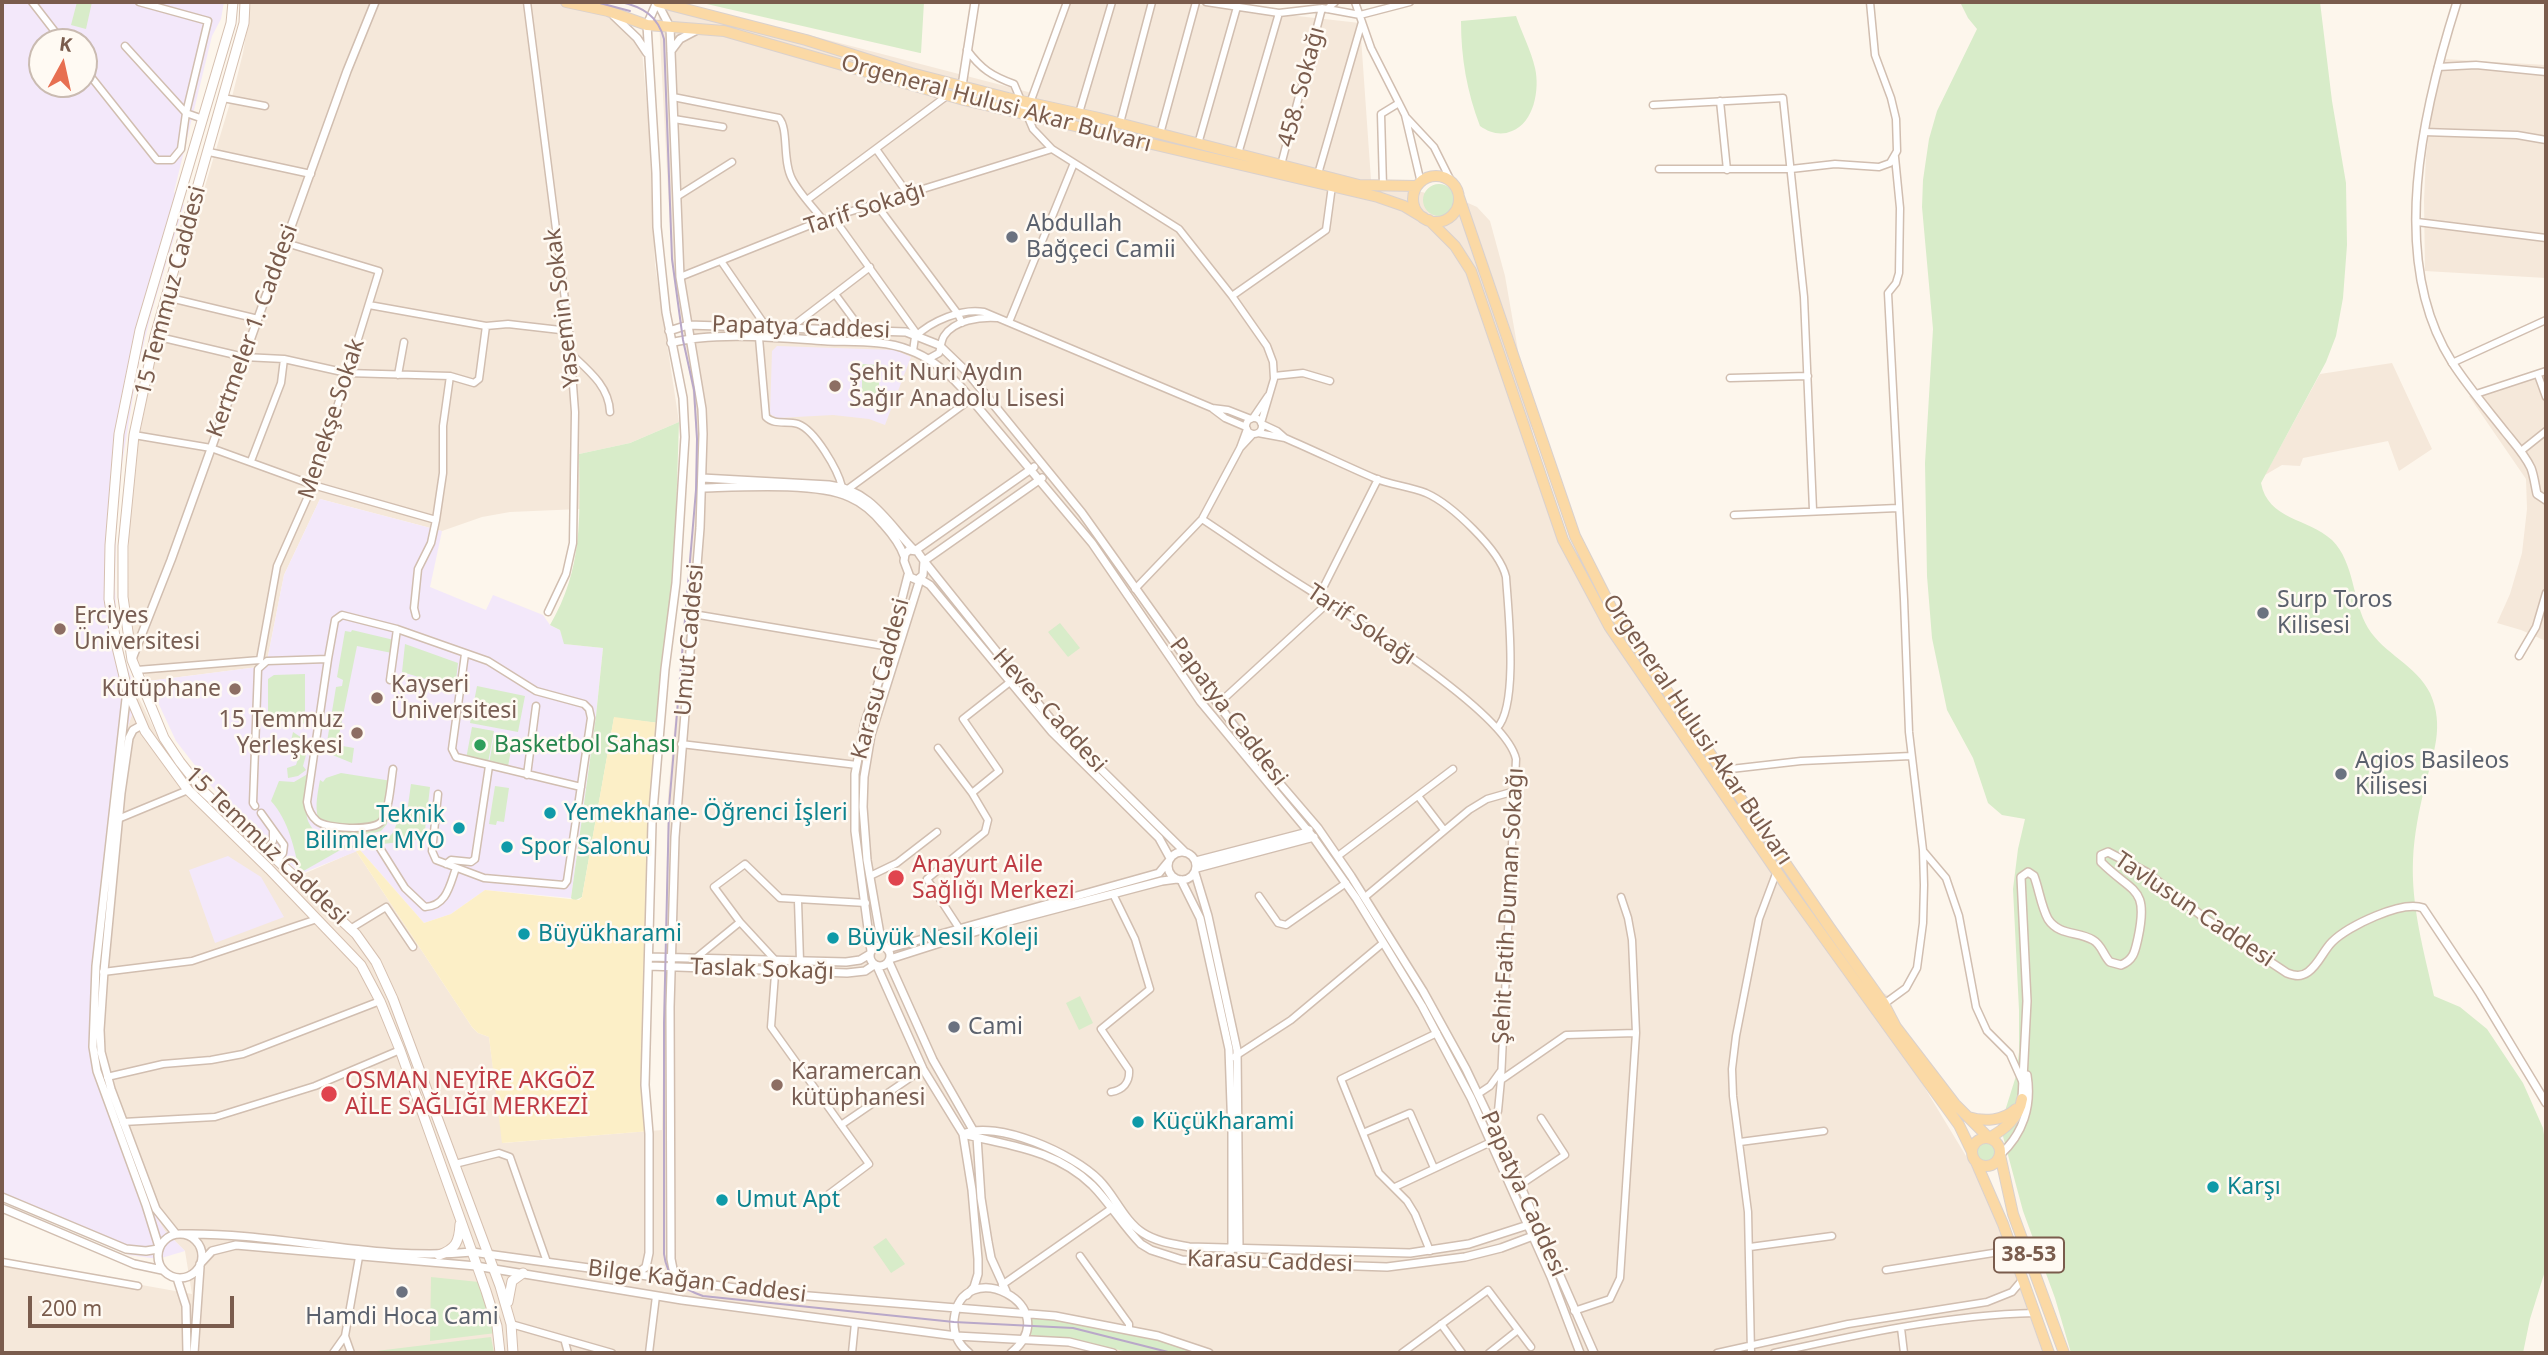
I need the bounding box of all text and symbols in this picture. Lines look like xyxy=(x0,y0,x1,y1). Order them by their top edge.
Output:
street label: 458. Sokağı xyxy=(1273,24,1331,150)
north arrow xyxy=(28,28,98,98)
text: K xyxy=(58,30,74,58)
street label: Orgeneral Hulusi Akar Bulvarı xyxy=(838,49,1154,159)
street label: Tarif Sokağı xyxy=(801,177,929,241)
street label: 15 Temmuz Caddesi xyxy=(130,183,212,399)
place label: Abdullah Bağçeci Camii xyxy=(1026,210,1176,264)
street label: Kertmeler 1. Caddesi xyxy=(202,221,304,441)
street label: Yasemin Sokak xyxy=(540,227,586,389)
marker: Abdullah Bağçeci Camii xyxy=(1004,229,1020,245)
street label: Papatya Caddesi xyxy=(711,311,891,345)
street label: Menekşe Sokak xyxy=(293,335,371,503)
place label: Şehit Nuri Aydın Sağır Anadolu Lisesi xyxy=(849,359,1065,413)
marker: Şehit Nuri Aydın Sağır Anadolu Lisesi xyxy=(827,378,843,394)
street label: Umut Caddesi xyxy=(670,563,710,717)
street label: Tarif Sokağı xyxy=(1301,579,1421,671)
place label: Surp Toros Kilisesi xyxy=(2277,586,2393,640)
street label: Orgeneral Hulusi Akar Bulvarı xyxy=(1596,590,1798,870)
street label: Karasu Caddesi xyxy=(846,595,916,763)
place label: Erciyes Üniversitesi xyxy=(74,602,200,656)
marker: Surp Toros Kilisesi xyxy=(2255,605,2271,621)
marker: Erciyes Üniversitesi xyxy=(52,621,68,637)
street label: Papatya Caddesi xyxy=(1163,632,1293,792)
street label: Heves Caddesi xyxy=(986,643,1112,779)
place label: Kayseri Üniversitesi xyxy=(391,671,517,725)
place label: Kütüphane xyxy=(102,675,221,703)
marker: Kütüphane xyxy=(227,681,243,697)
marker: Kayseri Üniversitesi xyxy=(369,690,385,706)
place label: 15 Temmuz Yerleşkesi xyxy=(219,706,343,760)
marker: 15 Temmuz Yerleşkesi xyxy=(349,725,365,741)
place label: Basketbol Sahası xyxy=(494,731,676,759)
marker: Basketbol Sahası xyxy=(472,737,488,753)
place label: Agios Basileos Kilisesi xyxy=(2355,747,2509,801)
street label: 15 Temmuz Caddesi xyxy=(179,761,353,931)
marker: Agios Basileos Kilisesi xyxy=(2333,766,2349,782)
street label: Şehit Fatih Duman Sokağı xyxy=(1488,767,1530,1045)
place label: Yemekhane- Öğrenci İşleri xyxy=(564,799,848,827)
place label: Teknik Bilimler MYO xyxy=(305,801,445,855)
marker: Yemekhane- Öğrenci İşleri xyxy=(542,805,558,821)
marker: Teknik Bilimler MYO xyxy=(451,820,467,836)
place label: Spor Salonu xyxy=(521,833,651,861)
marker: Spor Salonu xyxy=(499,839,515,855)
street label: Tavlusun Caddesi xyxy=(2109,846,2279,974)
place label: Anayurt Aile Sağlığı Merkezi xyxy=(912,851,1075,905)
marker: Anayurt Aile Sağlığı Merkezi xyxy=(886,868,906,888)
place label: Büyükharami xyxy=(538,920,682,948)
place label: Büyük Nesil Koleji xyxy=(847,924,1039,952)
marker: Büyükharami xyxy=(516,926,532,942)
marker: Büyük Nesil Koleji xyxy=(825,930,841,946)
street label: Taslak Sokağı xyxy=(690,954,834,986)
place label: Cami xyxy=(968,1013,1023,1041)
marker: Cami xyxy=(946,1019,962,1035)
place label: Karamercan kütüphanesi xyxy=(791,1058,925,1112)
place label: OSMAN NEYİRE AKGÖZ AİLE SAĞLIĞI MERKEZİ xyxy=(345,1067,595,1121)
marker: Karamercan kütüphanesi xyxy=(769,1077,785,1093)
marker: OSMAN NEYİRE AKGÖZ AİLE SAĞLIĞI MERKEZİ xyxy=(319,1084,339,1104)
street label: Papatya Caddesi xyxy=(1474,1107,1572,1281)
place label: Küçükharami xyxy=(1152,1108,1294,1136)
marker: Küçükharami xyxy=(1130,1114,1146,1130)
place label: Karşı xyxy=(2227,1173,2281,1201)
marker: Karşı xyxy=(2205,1179,2221,1195)
place label: Umut Apt xyxy=(736,1186,840,1214)
marker: Umut Apt xyxy=(714,1192,730,1208)
road number: 38-53 xyxy=(1994,1238,2064,1272)
street label: Karasu Caddesi xyxy=(1187,1245,1353,1279)
street label: Bilge Kağan Caddesi xyxy=(586,1255,808,1309)
scale bar xyxy=(32,1282,238,1326)
marker: Hamdi Hoca Cami xyxy=(394,1284,410,1300)
text: 200 m xyxy=(41,1294,102,1322)
place label: Hamdi Hoca Cami xyxy=(305,1303,499,1331)

